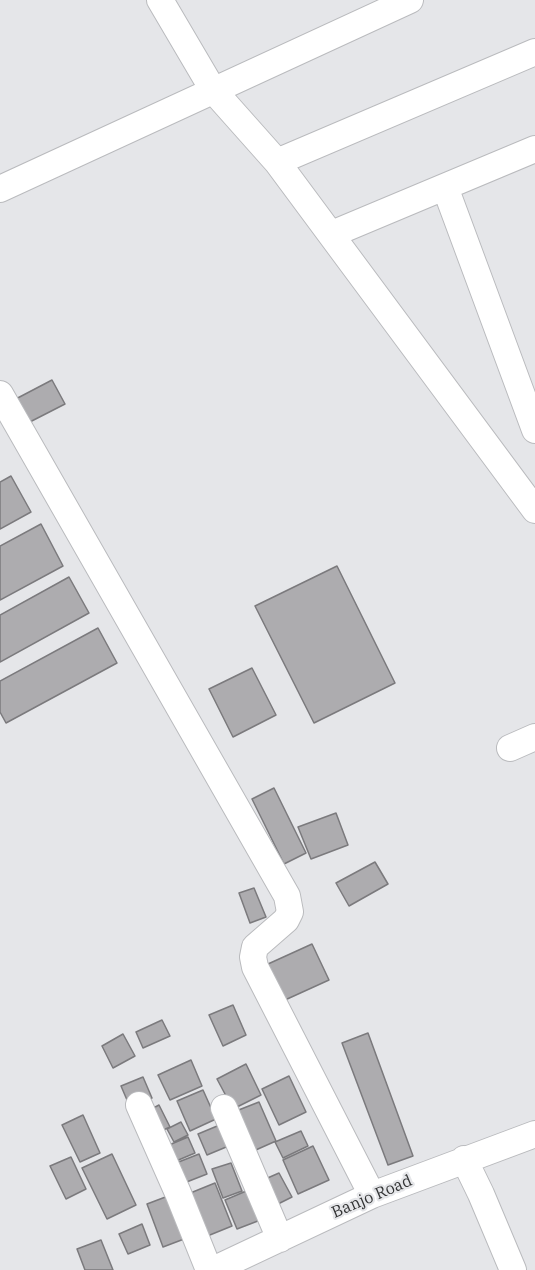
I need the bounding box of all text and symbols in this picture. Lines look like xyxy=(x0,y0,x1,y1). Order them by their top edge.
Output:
street label: Banjo Road xyxy=(329,1171,415,1223)

